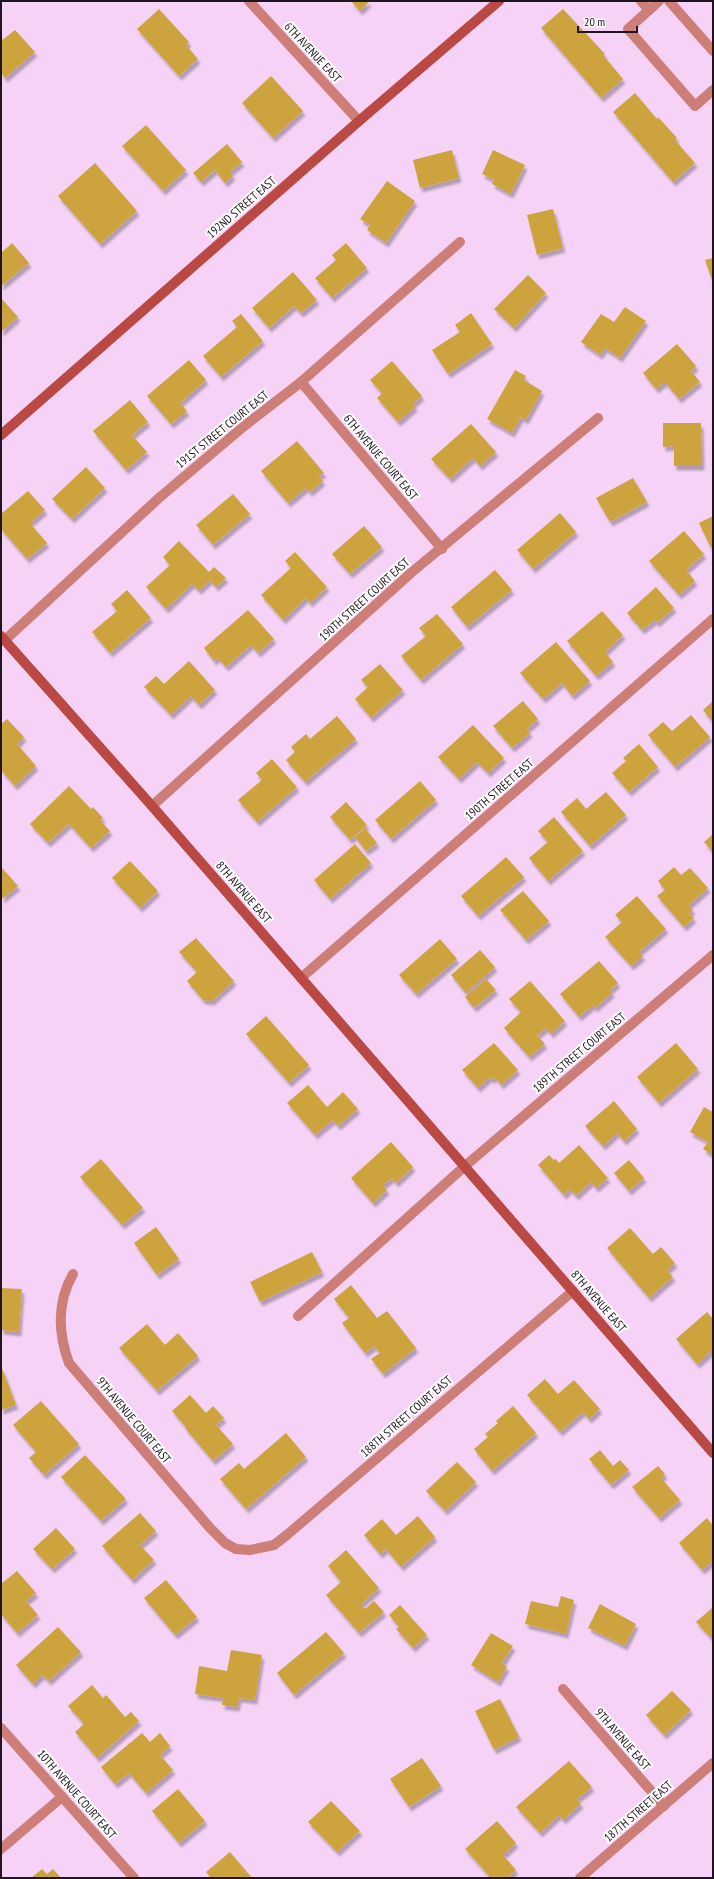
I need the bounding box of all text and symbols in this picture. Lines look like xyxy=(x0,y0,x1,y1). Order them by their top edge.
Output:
scale bar xyxy=(578,8,637,34)
text: 20 m xyxy=(584,14,605,29)
street label: 6TH AVENUE EAST xyxy=(281,19,345,86)
street label: 192ND STREET EAST xyxy=(203,172,279,241)
street label: 191ST STREET COURT EAST xyxy=(173,387,272,471)
street label: 6TH AVENUE COURT EAST xyxy=(341,411,422,504)
street label: 190TH STREET COURT EAST xyxy=(316,554,413,644)
street label: 190TH STREET EAST xyxy=(462,755,537,823)
street label: 8TH AVENUE EAST xyxy=(213,858,275,926)
street label: 189TH STREET COURT EAST xyxy=(529,1008,629,1095)
street label: 8TH AVENUE EAST xyxy=(568,1267,630,1335)
street label: 188TH STREET COURT EAST xyxy=(357,1372,455,1460)
street label: 9TH AVENUE COURT EAST xyxy=(94,1374,175,1467)
street label: 9TH AVENUE EAST xyxy=(592,1705,654,1773)
street label: 10TH AVENUE COURT EAST xyxy=(34,1746,120,1842)
street label: 187TH STREET EAST xyxy=(601,1777,676,1845)

